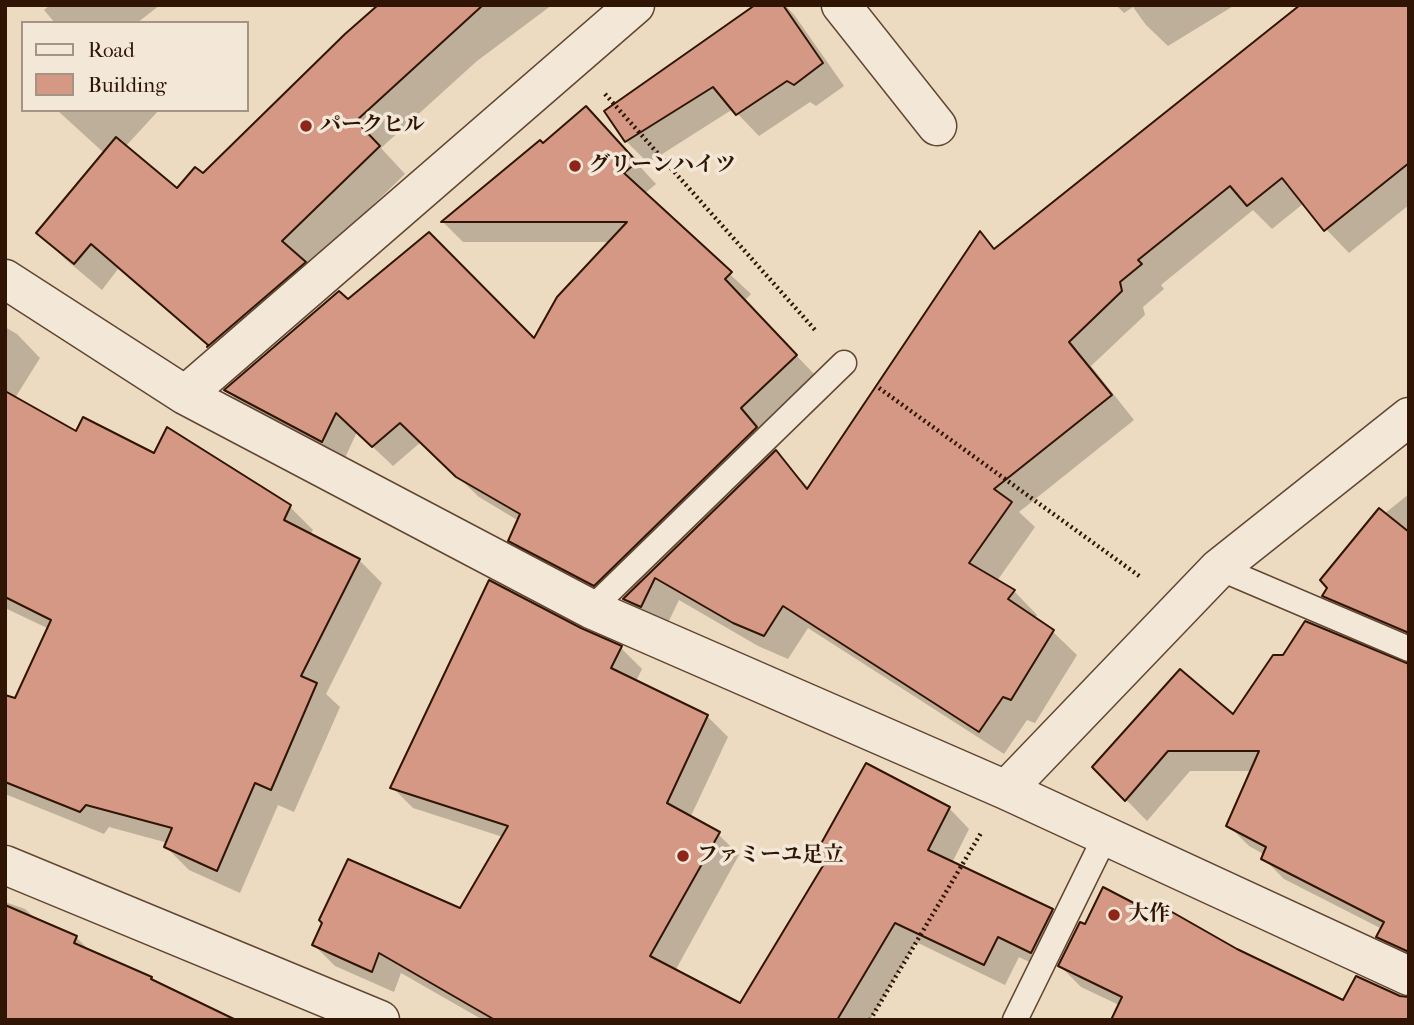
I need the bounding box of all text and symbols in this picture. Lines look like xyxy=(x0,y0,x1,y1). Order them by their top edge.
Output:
legend xyxy=(21,21,248,112)
text: Road xyxy=(88,38,135,62)
text: Building xyxy=(88,73,166,97)
place label: パークヒル xyxy=(320,113,425,139)
marker: パークヒル xyxy=(298,118,314,134)
place label: グリーンハイツ xyxy=(589,153,736,179)
marker: グリーンハイツ xyxy=(567,158,583,174)
place label: ファミーユ足立 xyxy=(697,843,844,869)
marker: ファミーユ足立 xyxy=(675,848,691,864)
place label: 大作 xyxy=(1128,902,1170,928)
marker: 大作 xyxy=(1106,907,1122,923)

